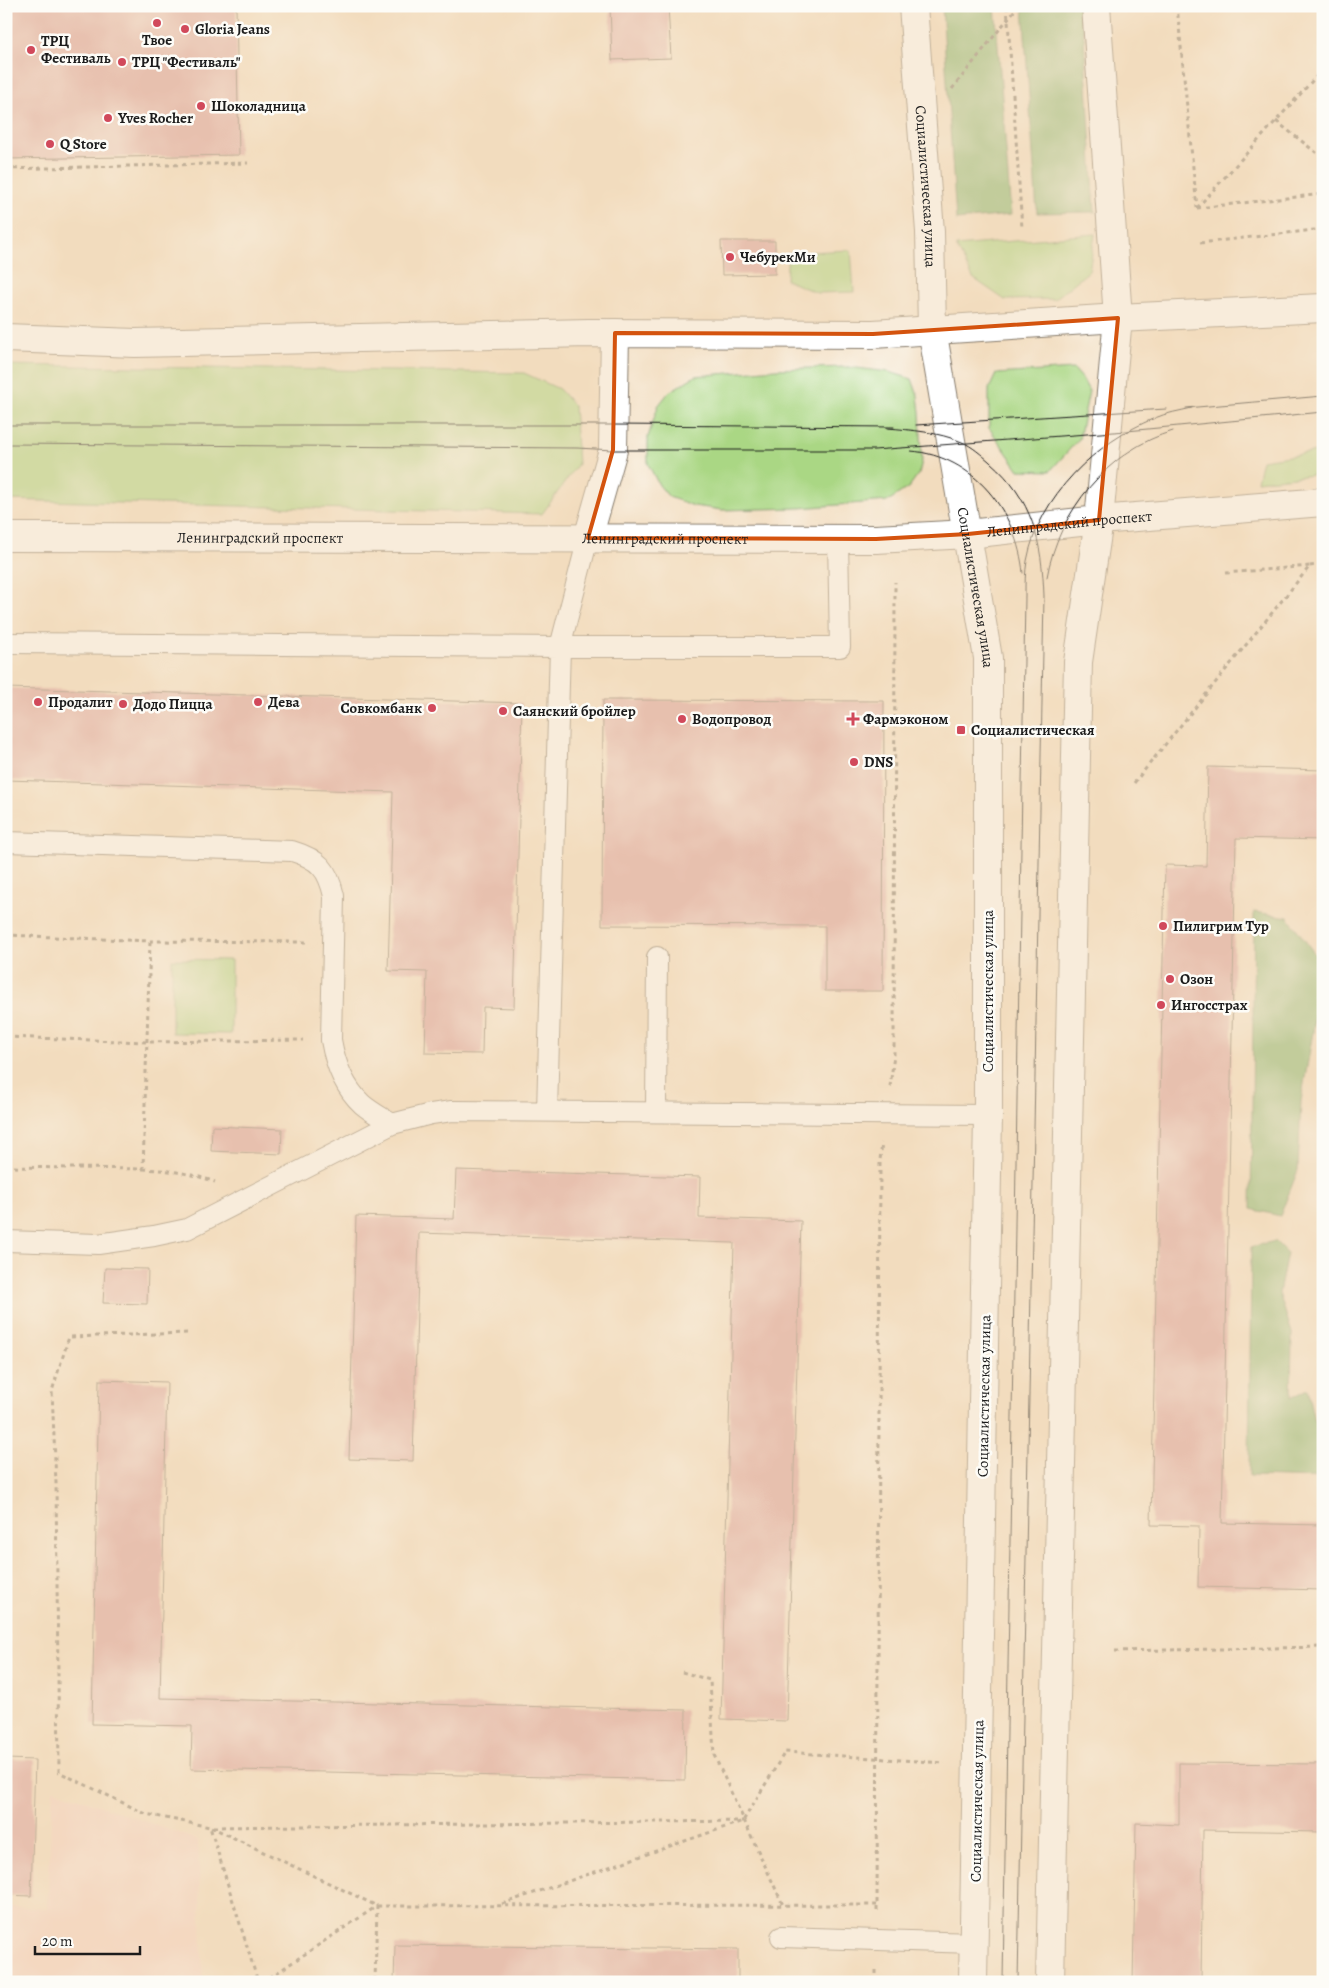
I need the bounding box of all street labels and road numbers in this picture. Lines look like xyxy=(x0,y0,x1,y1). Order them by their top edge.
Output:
street label: Социалистическая улица xyxy=(911,105,941,268)
street label: Социалистическая улица xyxy=(953,506,998,668)
street label: Ленинградский проспект xyxy=(986,506,1153,542)
street label: Ленинградский проспект xyxy=(177,527,343,548)
street label: Ленинградский проспект xyxy=(582,528,748,549)
street label: Социалистическая улица xyxy=(978,910,998,1072)
street label: Социалистическая улица xyxy=(973,1315,995,1477)
street label: Социалистическая улица xyxy=(966,1720,988,1882)

